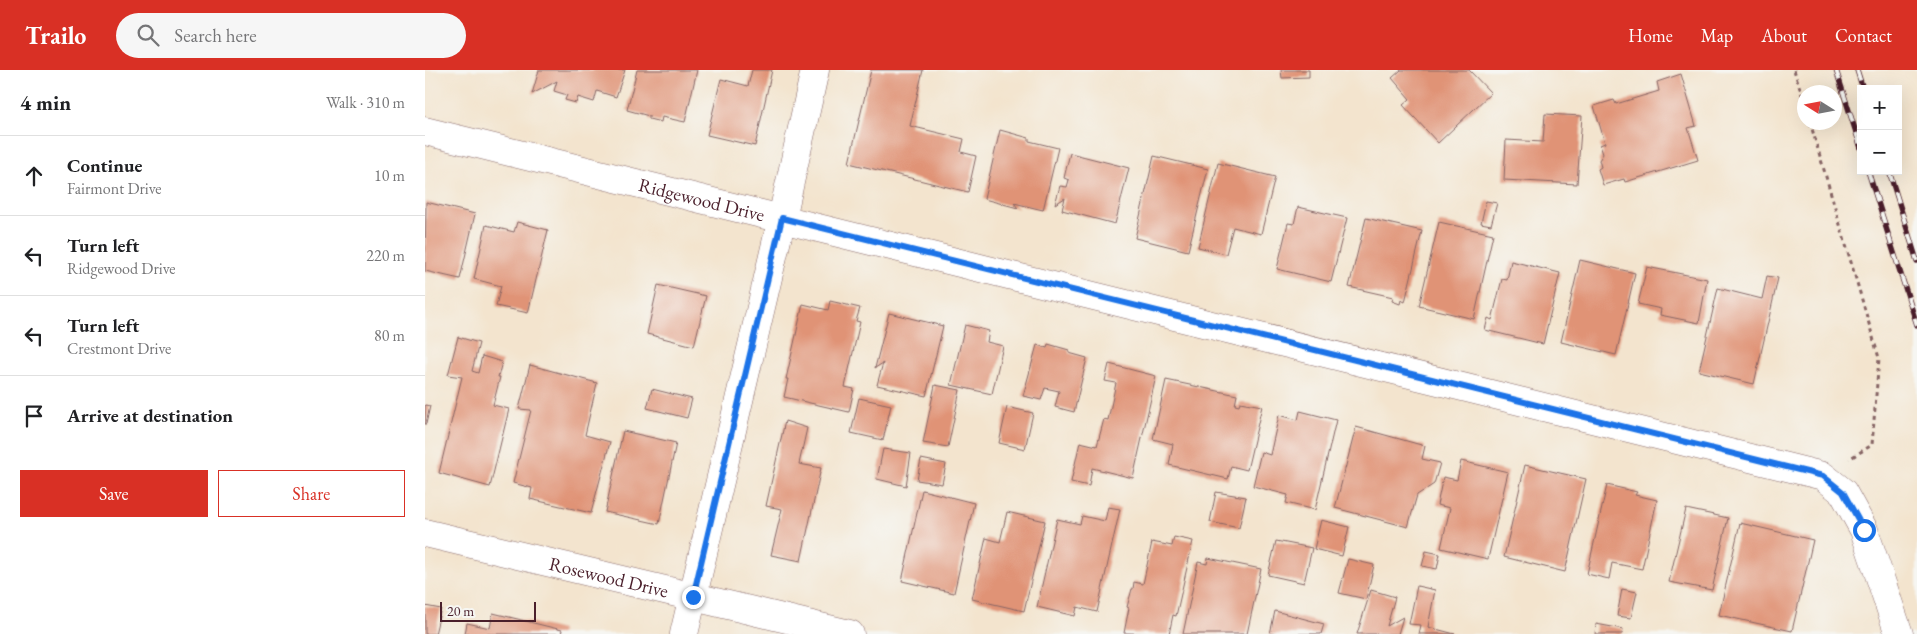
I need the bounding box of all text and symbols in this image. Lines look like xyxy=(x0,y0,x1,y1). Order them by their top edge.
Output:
search box xyxy=(116,13,466,58)
text: Trailo xyxy=(25,20,86,51)
icon: search xyxy=(134,21,162,49)
text: Search here xyxy=(174,23,257,48)
text: Home xyxy=(1628,24,1673,47)
text: Map xyxy=(1701,24,1733,47)
text: About xyxy=(1761,24,1807,47)
text: Contact xyxy=(1835,24,1892,47)
north arrow xyxy=(1797,85,1842,130)
map controls xyxy=(1857,85,1902,175)
button: + xyxy=(1857,85,1902,130)
text: 4 min xyxy=(20,89,71,116)
text: Walk · 310 m xyxy=(326,92,405,113)
button: − xyxy=(1857,130,1902,175)
text: Continue xyxy=(67,153,142,178)
icon: ahead xyxy=(20,162,48,190)
text: 10 m xyxy=(374,165,405,186)
street label: Ridgewood Drive xyxy=(636,172,767,227)
text: Fairmont Drive xyxy=(67,178,162,199)
text: Turn left xyxy=(67,233,139,258)
icon: left xyxy=(20,242,48,270)
text: 220 m xyxy=(366,245,405,266)
text: Ridgewood Drive xyxy=(67,258,176,279)
text: Turn left xyxy=(67,313,139,338)
icon: left xyxy=(20,322,48,350)
text: 80 m xyxy=(374,325,405,346)
text: Crestmont Drive xyxy=(67,338,171,359)
icon: arrive xyxy=(20,402,48,430)
text: Arrive at destination xyxy=(67,403,233,428)
button: Save xyxy=(20,470,208,517)
button: Share xyxy=(218,470,405,517)
route start xyxy=(1853,519,1876,542)
street label: Rosewood Drive xyxy=(547,551,671,603)
route end xyxy=(682,586,705,609)
scale bar xyxy=(440,599,536,622)
text: 20 m xyxy=(447,602,474,620)

